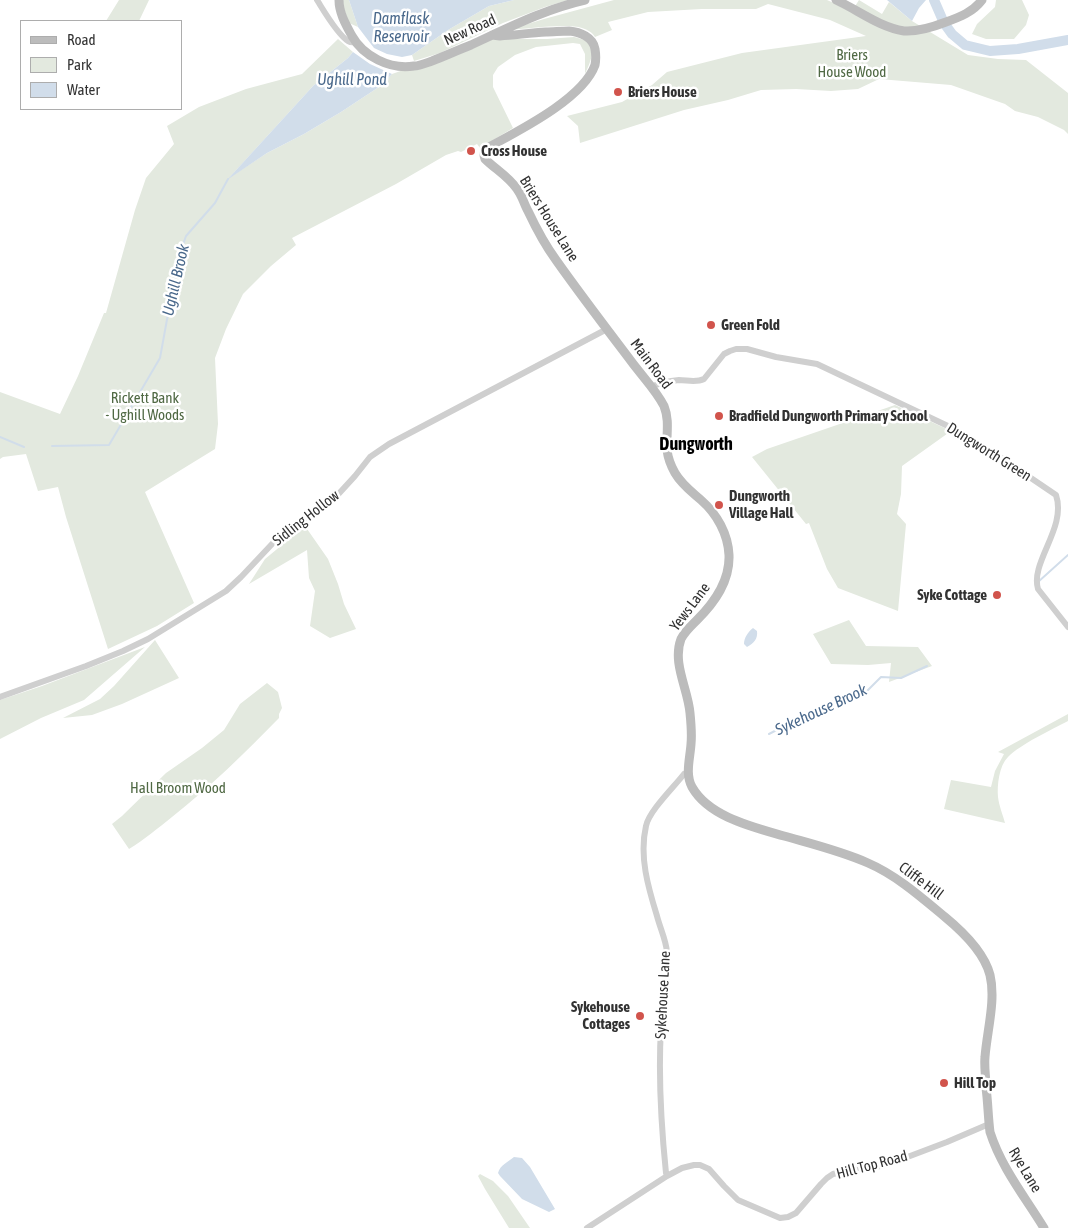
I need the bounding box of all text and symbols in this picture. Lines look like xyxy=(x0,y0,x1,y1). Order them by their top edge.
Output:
water label: Damflask Reservoir xyxy=(373,9,429,47)
street label: New Road xyxy=(441,11,499,49)
legend xyxy=(20,20,182,110)
text: Road xyxy=(67,31,96,48)
park label: Briers House Wood xyxy=(818,46,886,81)
text: Park xyxy=(67,56,92,73)
water label: Ughill Pond xyxy=(317,70,387,90)
text: Water xyxy=(67,81,100,98)
place label: Briers House xyxy=(628,83,697,101)
marker: Briers House xyxy=(612,86,624,98)
place label: Cross House xyxy=(481,142,547,160)
marker: Cross House xyxy=(465,145,477,157)
street label: Briers House Lane xyxy=(516,173,582,265)
water label: Ughill Brook xyxy=(158,242,194,318)
place label: Green Fold xyxy=(721,316,780,334)
marker: Green Fold xyxy=(705,319,717,331)
street label: Main Road xyxy=(626,335,676,393)
park label: Rickett Bank - Ughill Woods xyxy=(106,389,184,424)
place label: Bradfield Dungworth Primary School xyxy=(729,407,928,425)
marker: Bradfield Dungworth Primary School xyxy=(713,410,725,422)
street label: Dungworth Green xyxy=(943,419,1035,485)
district label: Dungworth xyxy=(659,433,733,455)
street label: Sidling Hollow xyxy=(269,486,343,550)
place label: Dungworth Village Hall xyxy=(729,487,793,522)
marker: Dungworth Village Hall xyxy=(713,499,725,511)
street label: Yews Lane xyxy=(666,579,714,635)
place label: Syke Cottage xyxy=(917,586,987,604)
marker: Syke Cottage xyxy=(991,589,1003,601)
water label: Sykehouse Brook xyxy=(772,680,870,740)
park label: Hall Broom Wood xyxy=(130,779,226,797)
street label: Cliffe Hill xyxy=(895,858,947,904)
street label: Sykehouse Lane xyxy=(652,951,674,1039)
place label: Sykehouse Cottages xyxy=(571,998,630,1033)
marker: Sykehouse Cottages xyxy=(634,1010,646,1022)
place label: Hill Top xyxy=(954,1074,996,1092)
marker: Hill Top xyxy=(938,1077,950,1089)
street label: Rye Lane xyxy=(1005,1144,1045,1196)
street label: Hill Top Road xyxy=(835,1147,909,1183)

